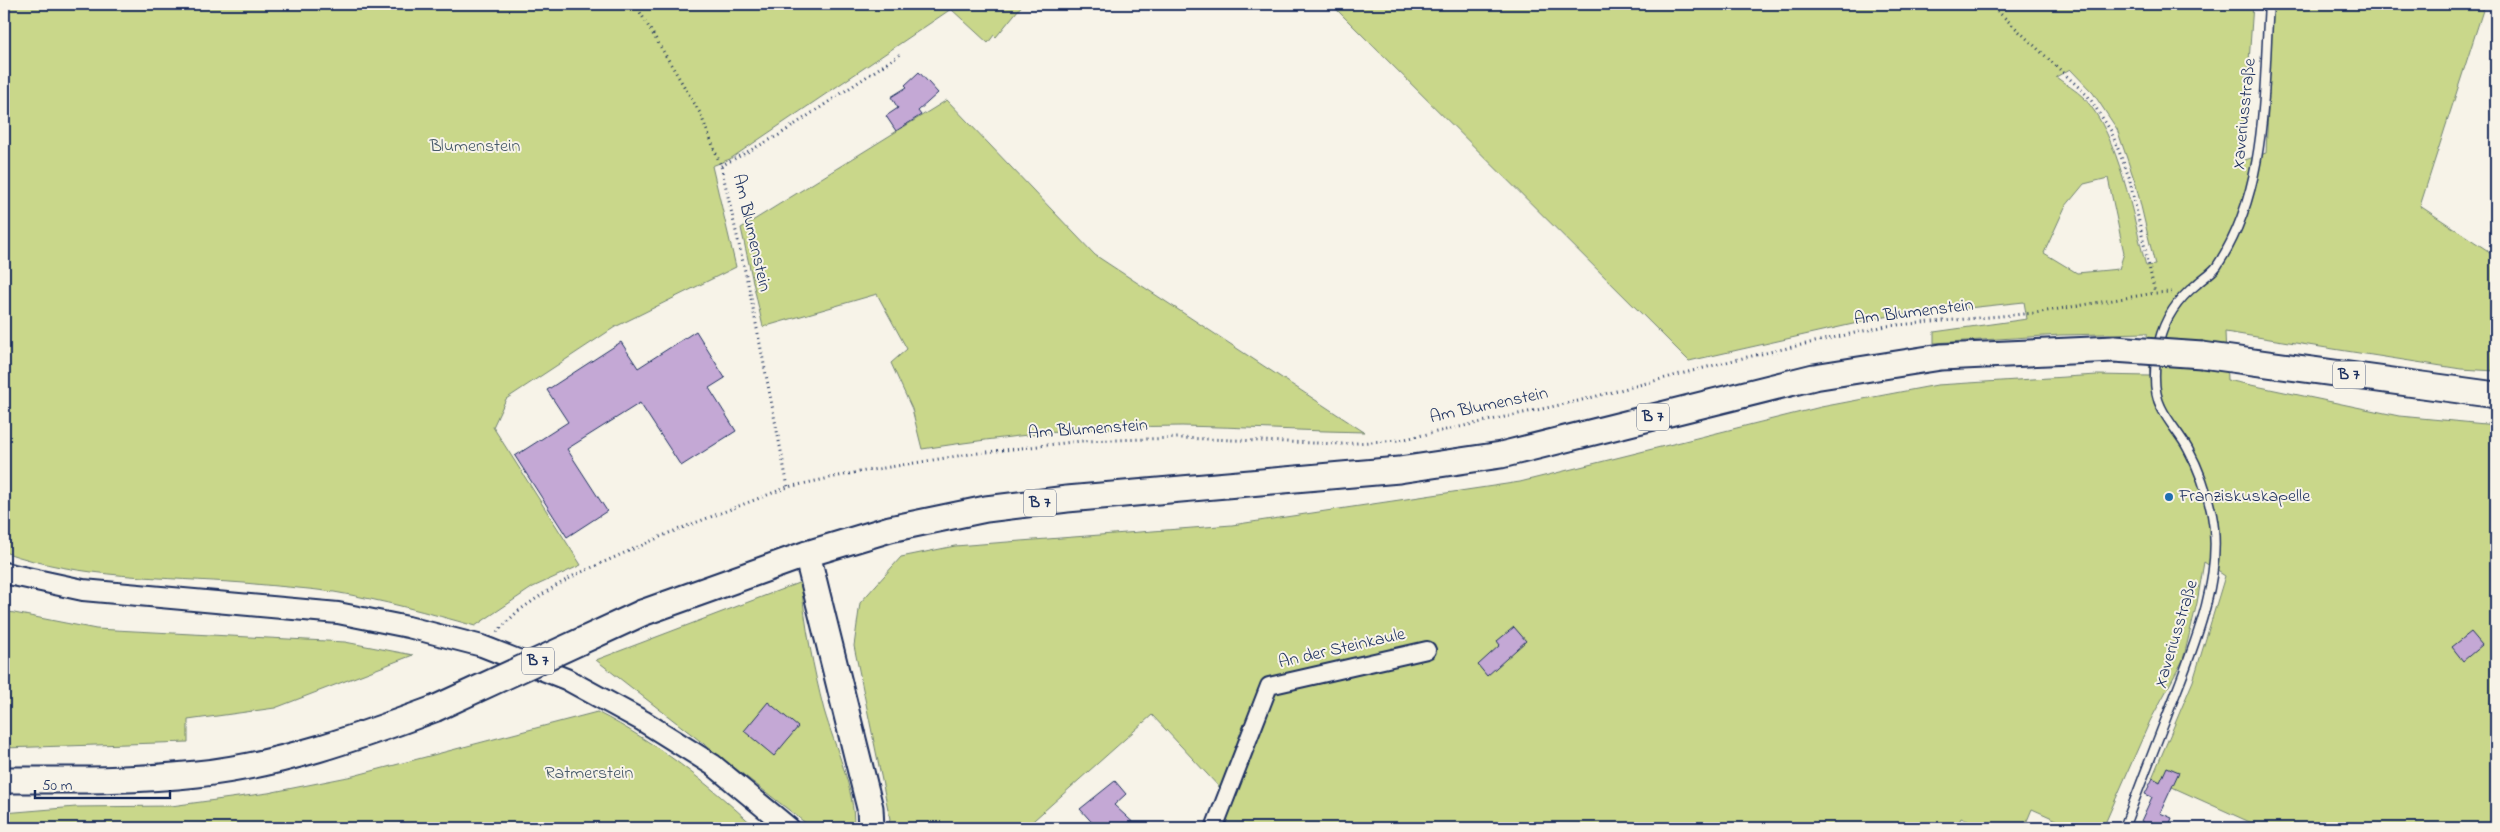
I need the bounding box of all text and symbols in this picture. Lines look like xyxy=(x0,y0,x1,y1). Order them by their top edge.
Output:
street label: Xaveriusstraße xyxy=(2226,56,2264,171)
park label: Blumenstein xyxy=(429,134,520,160)
street label: Am Blumenstein xyxy=(725,172,777,295)
street label: Am Blumenstein xyxy=(1853,293,1975,333)
road number: B 7 xyxy=(2333,362,2365,388)
street label: Am Blumenstein xyxy=(1428,381,1551,431)
road number: B 7 xyxy=(1637,404,1669,431)
street label: Am Blumenstein xyxy=(1027,413,1149,447)
place label: Franziskuskapelle xyxy=(2178,484,2311,510)
road number: B 7 xyxy=(1024,489,1056,516)
marker: Franziskuskapelle xyxy=(2163,491,2175,503)
street label: Xaveriusstraße xyxy=(2148,576,2206,691)
street label: An der Steinkaule xyxy=(1276,622,1409,676)
road number: B 7 xyxy=(522,648,554,674)
park label: Ratmerstein xyxy=(545,761,633,787)
scale bar xyxy=(35,767,170,799)
text: 50 m xyxy=(42,775,73,797)

